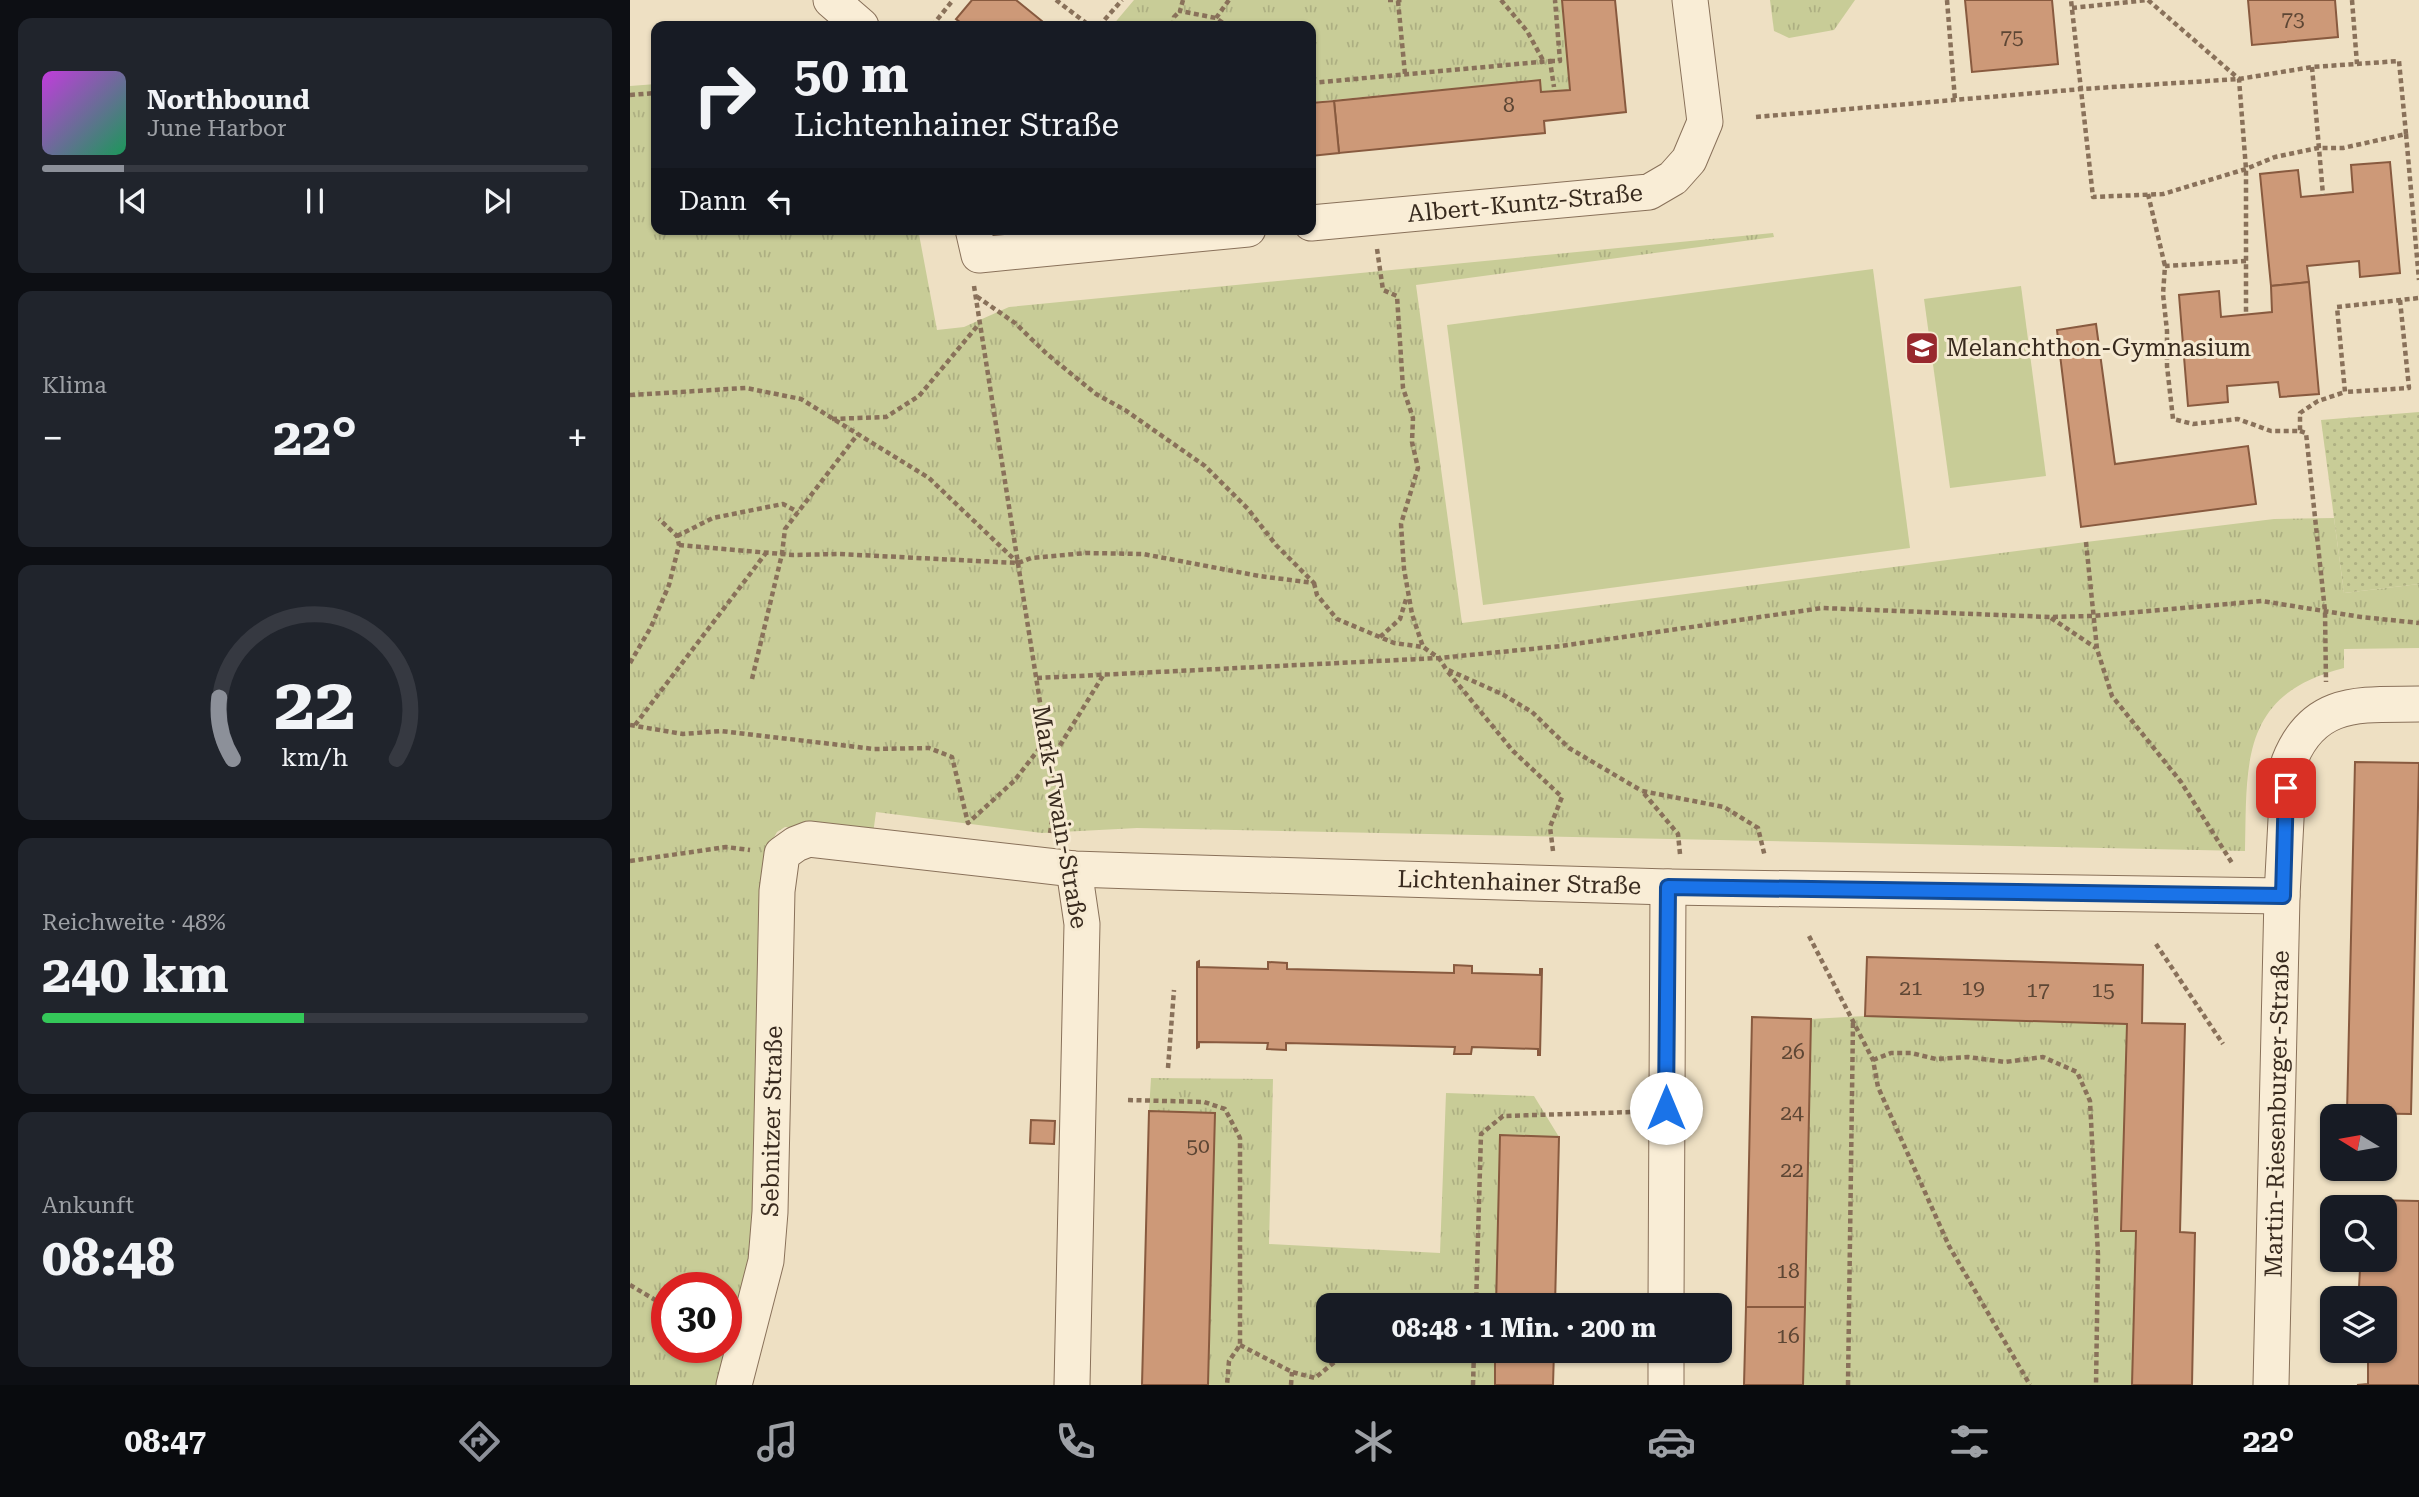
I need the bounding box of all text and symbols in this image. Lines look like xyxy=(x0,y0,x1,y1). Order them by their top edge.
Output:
house number: 73 xyxy=(2281,7,2305,31)
house number: 75 xyxy=(2000,25,2024,49)
text: 50 m xyxy=(794,47,909,104)
icon: right xyxy=(679,49,770,140)
text: Northbound xyxy=(147,85,310,115)
house number: 8 xyxy=(1503,93,1515,117)
text: Lichtenhainer Straße xyxy=(794,106,1119,144)
text: June Harbor xyxy=(147,115,287,142)
street label: Albert-Kuntz-Straße xyxy=(1406,179,1644,228)
icon: previous xyxy=(114,182,152,220)
icon: pause xyxy=(296,182,334,220)
icon: next xyxy=(478,182,516,220)
icon: left xyxy=(761,182,799,220)
text: Dann xyxy=(679,186,747,216)
school or university icon: Melanchthon-Gymnasium xyxy=(1903,329,1941,367)
place label: Melanchthon-Gymnasium xyxy=(1946,334,2251,362)
text: Klima xyxy=(42,372,107,399)
text: 22° xyxy=(273,407,357,468)
text: − xyxy=(42,416,63,460)
text: + xyxy=(567,416,588,460)
text: 22 xyxy=(274,662,356,747)
street label: Mark-Twain-Straße xyxy=(1027,703,1093,931)
text: km/h xyxy=(282,742,348,771)
pin xyxy=(2256,758,2316,818)
icon: arrive xyxy=(2267,769,2305,807)
street label: Lichtenhainer Straße xyxy=(1397,865,1642,900)
text: Reichweite · 48% xyxy=(42,909,226,936)
text: 240 km xyxy=(42,944,229,1005)
street label: Martin-Riesenburger-Straße xyxy=(2259,950,2295,1278)
house number: 21 xyxy=(1899,976,1923,1000)
house number: 19 xyxy=(1961,976,1985,1000)
house number: 17 xyxy=(2026,978,2050,1002)
house number: 15 xyxy=(2091,978,2115,1002)
street label: Sebnitzer Straße xyxy=(756,1025,788,1217)
house number: 26 xyxy=(1781,1040,1805,1064)
position arrow xyxy=(1629,1071,1703,1145)
house number: 24 xyxy=(1780,1101,1804,1125)
north arrow xyxy=(2320,1104,2398,1181)
map controls xyxy=(2320,1104,2397,1363)
house number: 50 xyxy=(1186,1134,1210,1158)
house number: 22 xyxy=(1780,1158,1804,1182)
text: Ankunft xyxy=(42,1192,134,1219)
button: search xyxy=(2320,1195,2397,1272)
text: 08:48 xyxy=(42,1227,175,1288)
house number: 18 xyxy=(1776,1259,1800,1283)
speed limit sign: 30 xyxy=(651,1272,742,1363)
button: layers xyxy=(2320,1286,2397,1363)
text: 08:48 · 1 Min. · 200 m xyxy=(1392,1313,1656,1343)
house number: 16 xyxy=(1776,1324,1800,1348)
icon: directions xyxy=(455,1417,504,1466)
icon: music xyxy=(753,1417,802,1466)
icon: phone xyxy=(1051,1417,1100,1466)
icon: climate xyxy=(1349,1417,1398,1466)
icon: car xyxy=(1647,1417,1696,1466)
icon: filters xyxy=(1945,1417,1994,1466)
text: 08:47 xyxy=(124,1422,206,1460)
text: 22° xyxy=(2243,1422,2295,1460)

